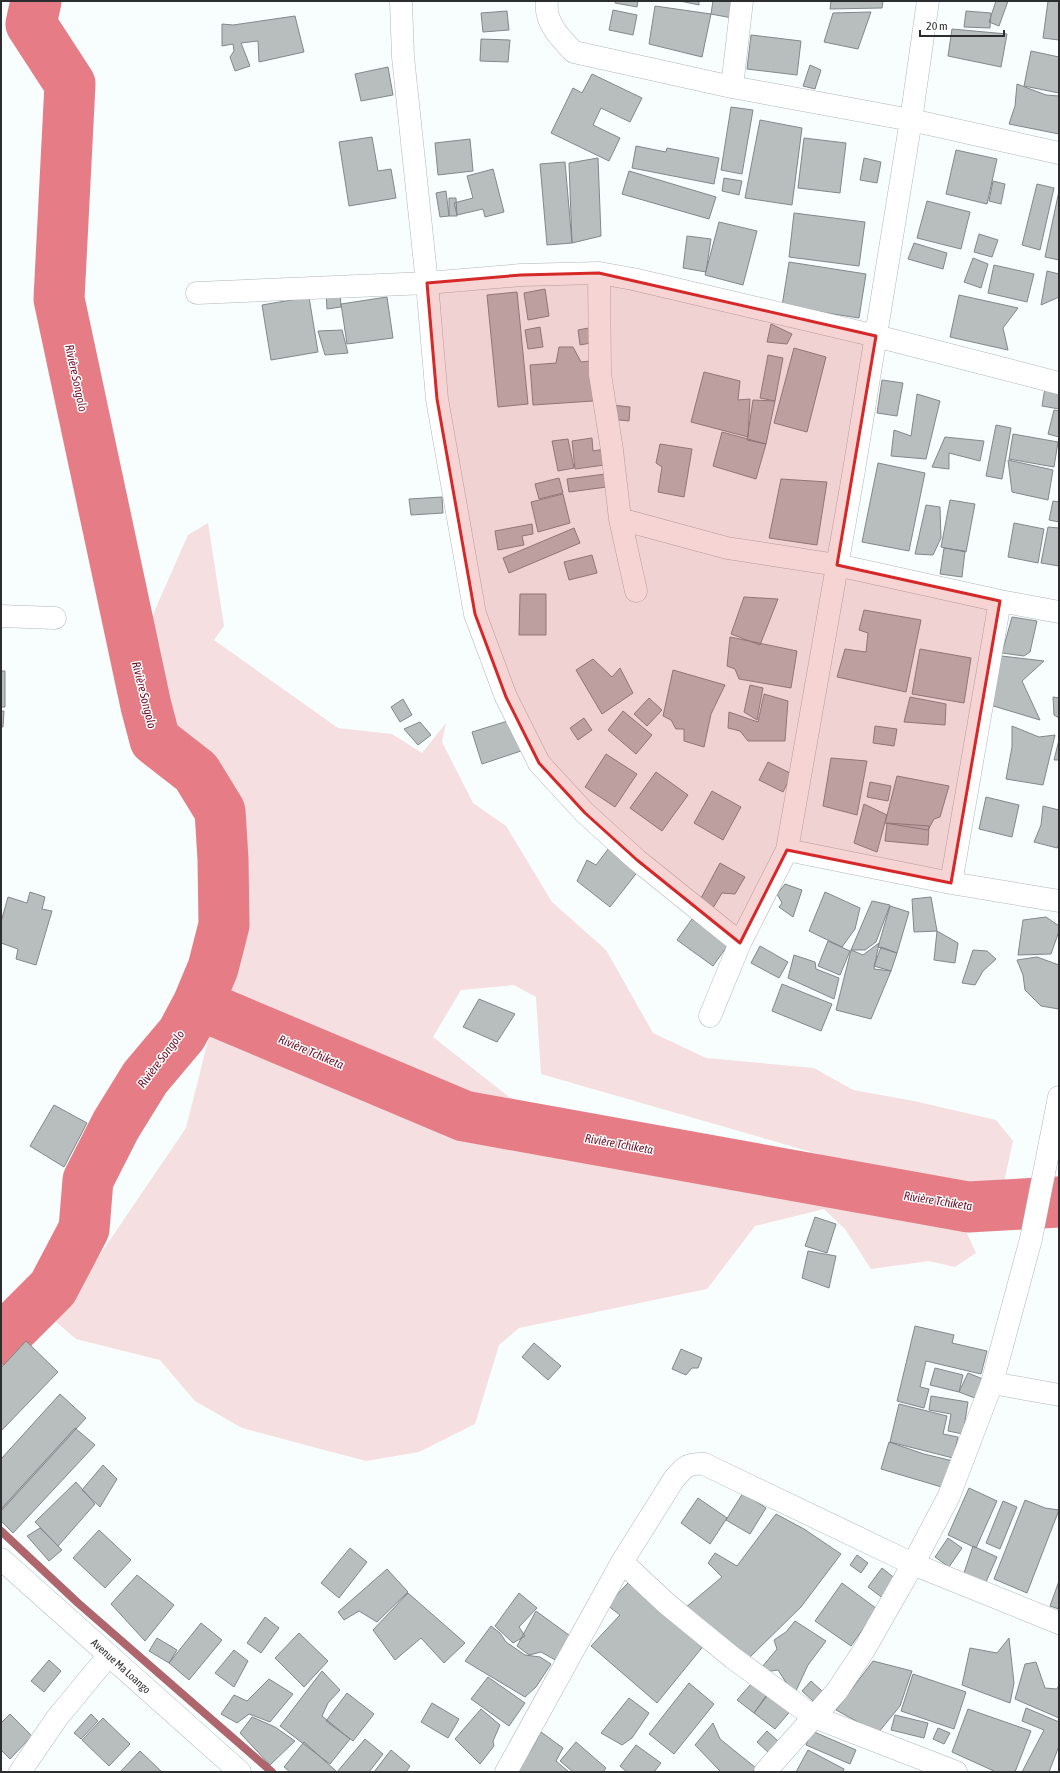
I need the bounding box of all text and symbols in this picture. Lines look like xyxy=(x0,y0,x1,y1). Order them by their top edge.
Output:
scale bar xyxy=(920,12,1004,38)
text: 20 m xyxy=(926,19,948,33)
water label: Rivière Songolo xyxy=(62,343,90,413)
water label: Rivière Songolo xyxy=(129,660,159,730)
water label: Rivière Songolo xyxy=(135,1027,187,1091)
water label: Rivière Tchiketa xyxy=(276,1032,346,1072)
water label: Rivière Tchiketa xyxy=(584,1131,655,1157)
water label: Rivière Tchiketa xyxy=(903,1189,974,1213)
street label: Avenue Ma Loango xyxy=(89,1636,153,1696)

